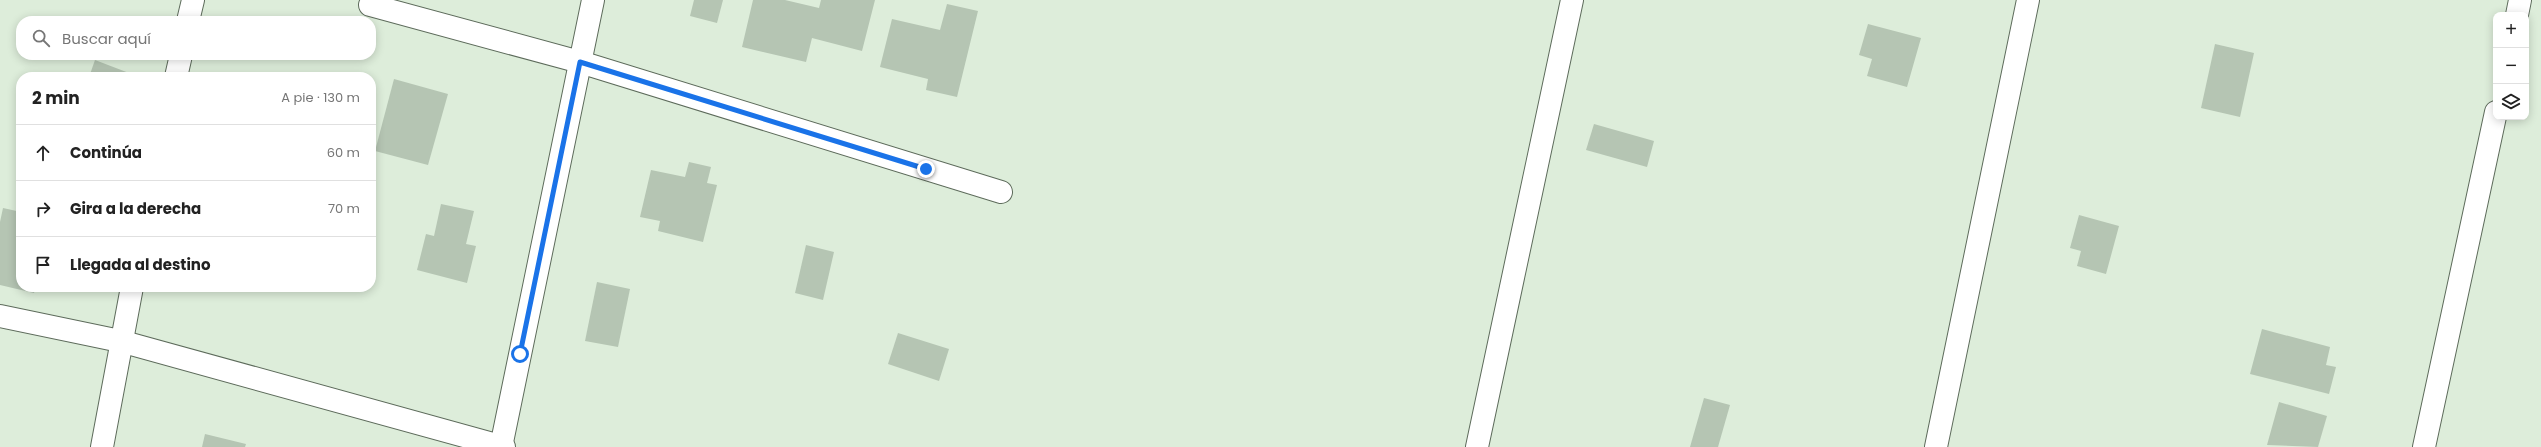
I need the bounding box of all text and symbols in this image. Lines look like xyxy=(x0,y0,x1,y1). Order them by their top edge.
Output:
map controls xyxy=(2493,12,2529,120)
button: + xyxy=(2493,12,2529,48)
search box xyxy=(16,16,376,60)
icon: search xyxy=(30,27,52,49)
text: Buscar aquí xyxy=(62,28,151,49)
button: − xyxy=(2493,48,2529,84)
button: layers xyxy=(2493,84,2529,120)
text: 2 min xyxy=(32,86,80,110)
text: A pie · 130 m xyxy=(281,88,360,107)
icon: ahead xyxy=(32,142,54,164)
text: Continúa xyxy=(70,142,142,163)
text: 60 m xyxy=(327,143,360,162)
route end xyxy=(917,160,935,178)
icon: right xyxy=(32,198,54,220)
text: Gira a la derecha xyxy=(70,198,201,219)
text: 70 m xyxy=(328,199,360,218)
icon: arrive xyxy=(32,254,54,276)
text: Llegada al destino xyxy=(70,254,211,275)
route start xyxy=(511,345,529,363)

